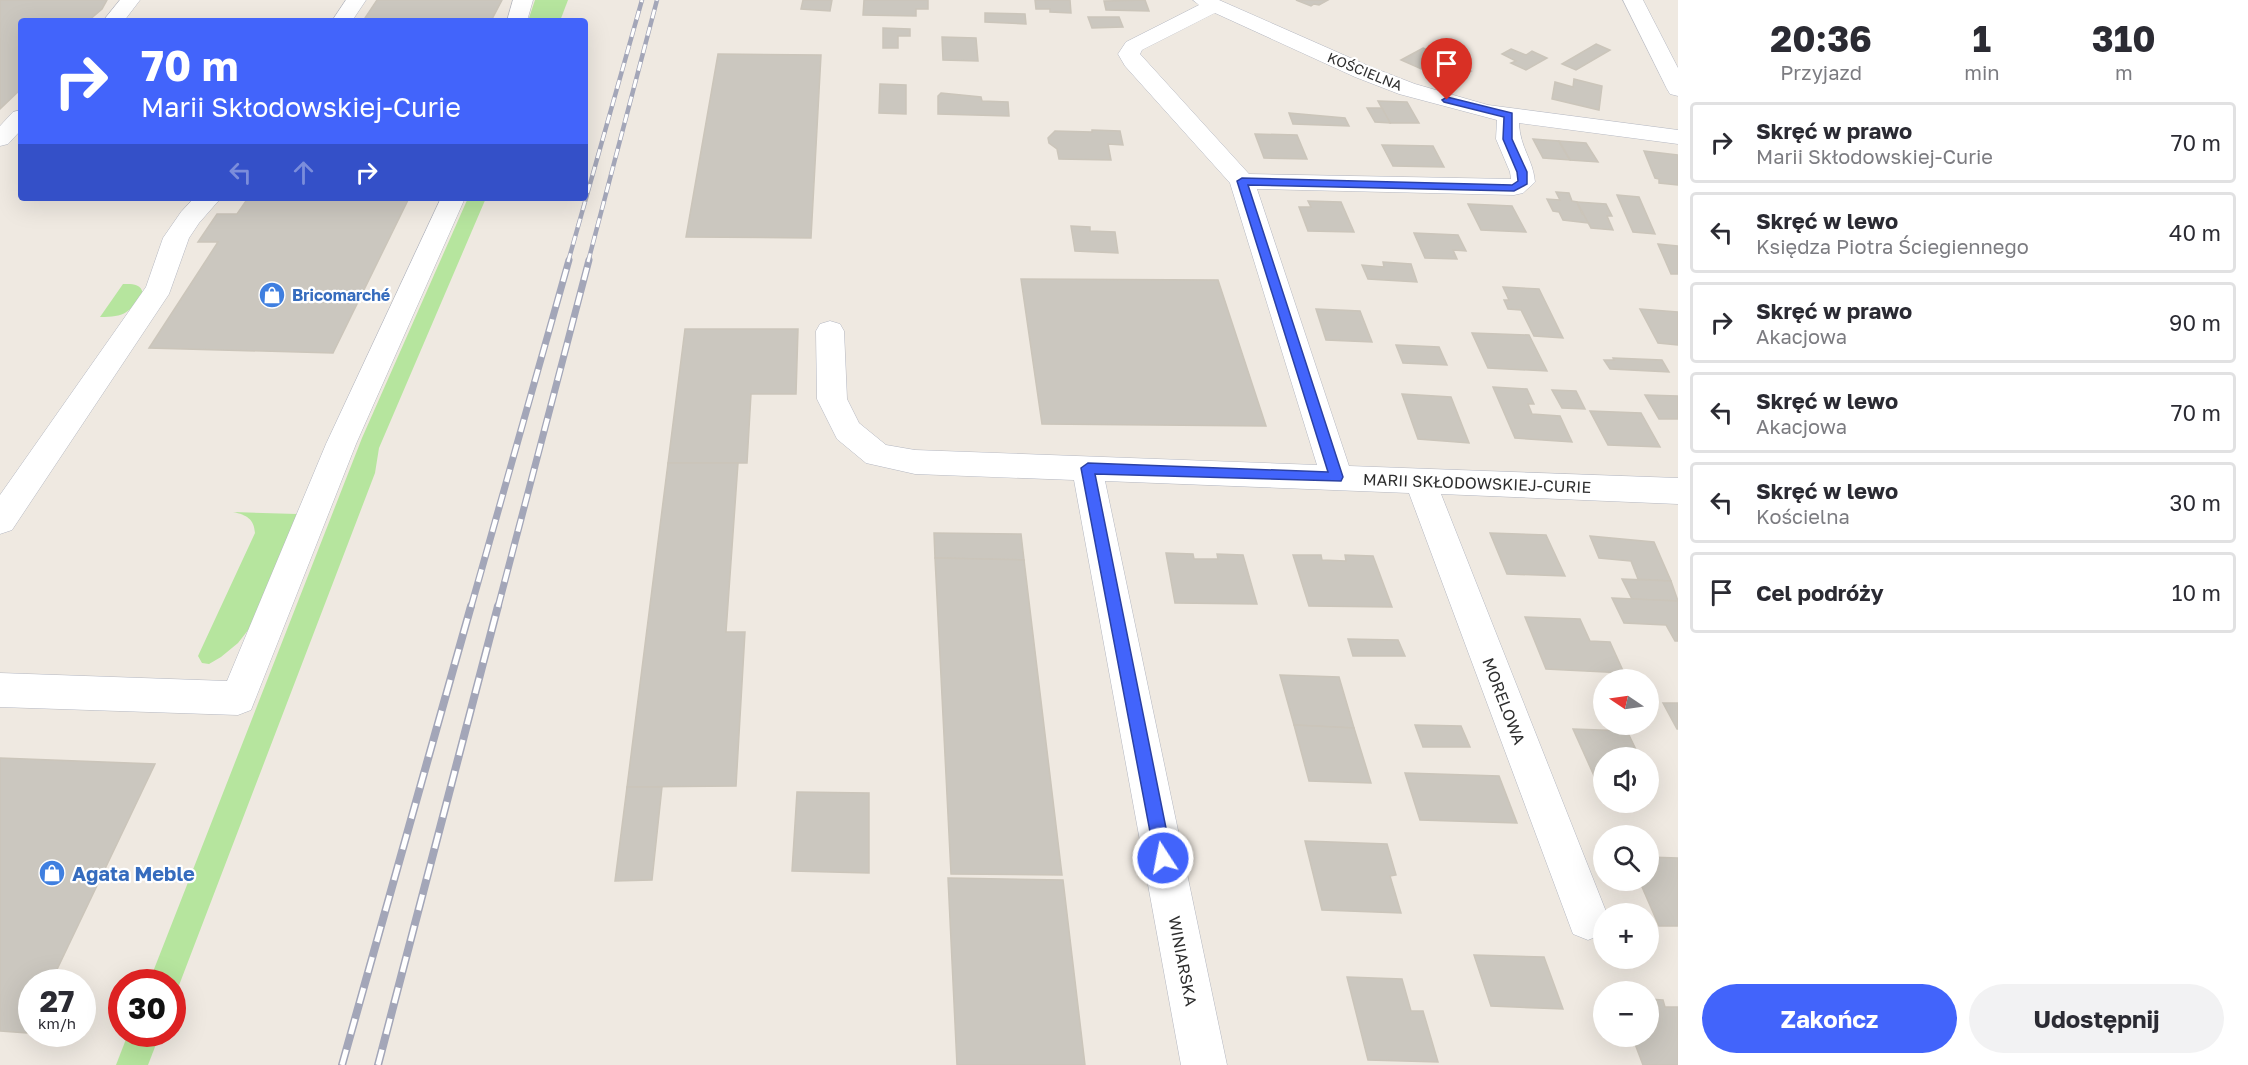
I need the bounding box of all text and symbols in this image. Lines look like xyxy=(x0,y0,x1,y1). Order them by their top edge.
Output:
text: 20:36 xyxy=(1770,17,1872,60)
text: 1 xyxy=(1973,17,1991,60)
text: 310 xyxy=(2092,17,2156,60)
pin xyxy=(1421,38,1472,100)
text: 70 m xyxy=(141,40,238,90)
icon: right xyxy=(42,42,120,120)
icon: arrive xyxy=(1430,47,1463,80)
street label: KOŚCIELNA xyxy=(1325,48,1405,94)
text: Przyjazd xyxy=(1780,60,1862,84)
text: min xyxy=(1964,60,2000,84)
text: m xyxy=(2115,60,2133,84)
text: Marii Skłodowskiej-Curie xyxy=(141,91,461,123)
text: Skręć w prawo xyxy=(1756,117,1912,144)
icon: right xyxy=(1705,126,1738,159)
text: 70 m xyxy=(2171,129,2221,156)
text: Marii Skłodowskiej-Curie xyxy=(1756,144,1993,168)
icon: left xyxy=(224,156,257,189)
icon: ahead xyxy=(287,156,320,189)
icon: right xyxy=(350,156,383,189)
text: Skręć w lewo xyxy=(1756,207,1898,234)
icon: left xyxy=(1705,216,1738,249)
text: 40 m xyxy=(2169,219,2221,246)
text: Księdza Piotra Ściegiennego xyxy=(1756,234,2029,258)
shop icon: Bricomarché xyxy=(257,280,287,310)
place label: Bricomarché xyxy=(292,285,390,305)
text: Skręć w prawo xyxy=(1756,297,1912,324)
icon: right xyxy=(1705,306,1738,339)
text: 90 m xyxy=(2169,309,2221,336)
text: Akacjowa xyxy=(1756,324,1847,348)
text: Skręć w lewo xyxy=(1756,387,1898,414)
icon: left xyxy=(1705,396,1738,429)
text: 70 m xyxy=(2171,399,2221,426)
text: Akacjowa xyxy=(1756,414,1847,438)
street label: MARII SKŁODOWSKIEJ-CURIE xyxy=(1363,469,1591,497)
text: Skręć w lewo xyxy=(1756,477,1898,504)
icon: left xyxy=(1705,486,1738,519)
text: 30 m xyxy=(2170,489,2221,516)
text: Kościelna xyxy=(1756,504,1850,528)
icon: arrive xyxy=(1705,576,1738,609)
text: Cel podróży xyxy=(1756,579,1884,606)
text: 10 m xyxy=(2172,579,2221,606)
street label: MORELOWA xyxy=(1478,655,1530,748)
north arrow xyxy=(1593,669,1659,735)
map controls xyxy=(1593,669,1659,1047)
button: sound xyxy=(1593,747,1659,813)
button: search xyxy=(1593,825,1659,891)
position arrow xyxy=(1131,826,1195,890)
shop icon: Agata Meble xyxy=(37,858,67,888)
place label: Agata Meble xyxy=(72,861,195,885)
button: + xyxy=(1593,903,1659,969)
street label: WINIARSKA xyxy=(1164,914,1202,1008)
speed limit sign: 30 xyxy=(108,969,186,1047)
button: − xyxy=(1593,981,1659,1047)
text: 27 xyxy=(40,983,74,1019)
button: Zakończ xyxy=(1702,984,1957,1053)
button: Udostępnij xyxy=(1969,984,2224,1053)
text: km/h xyxy=(38,1014,76,1032)

